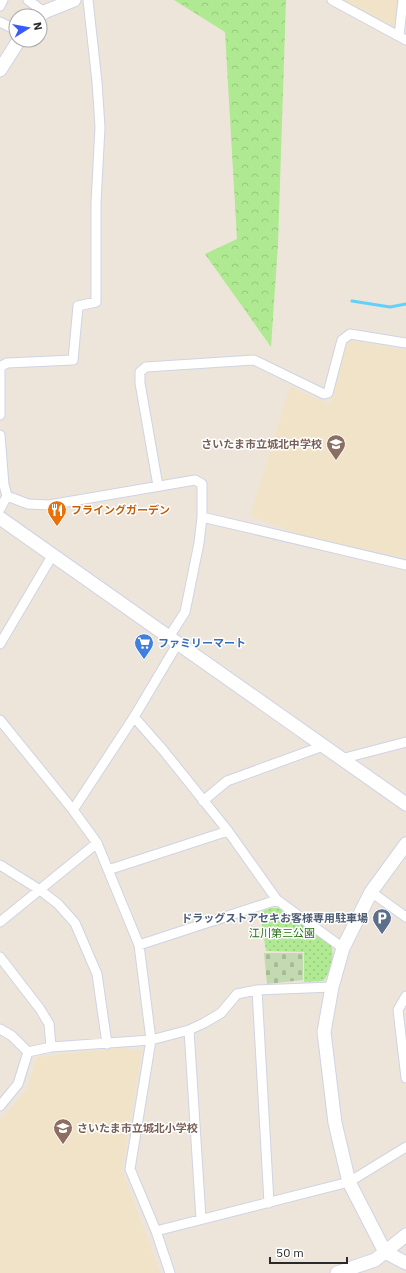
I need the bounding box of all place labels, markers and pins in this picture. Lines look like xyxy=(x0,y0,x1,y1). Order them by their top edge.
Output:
school or university icon: さいたま市立城北中学校 xyxy=(325,433,347,461)
place label: さいたま市立城北中学校 xyxy=(201,437,322,451)
restaurant icon: フライングガーデン xyxy=(46,499,68,527)
place label: フライングガーデン xyxy=(71,503,170,517)
supermarket icon: ファミリーマート xyxy=(133,632,155,660)
place label: ファミリーマート xyxy=(158,636,246,650)
parking icon: ドラッグストアセキお客様専用駐車場 xyxy=(371,907,393,935)
place label: ドラッグストアセキお客様専用駐車場 xyxy=(181,911,368,925)
school or university icon: さいたま市立城北小学校 xyxy=(52,1117,74,1145)
place label: さいたま市立城北小学校 xyxy=(77,1121,198,1135)

